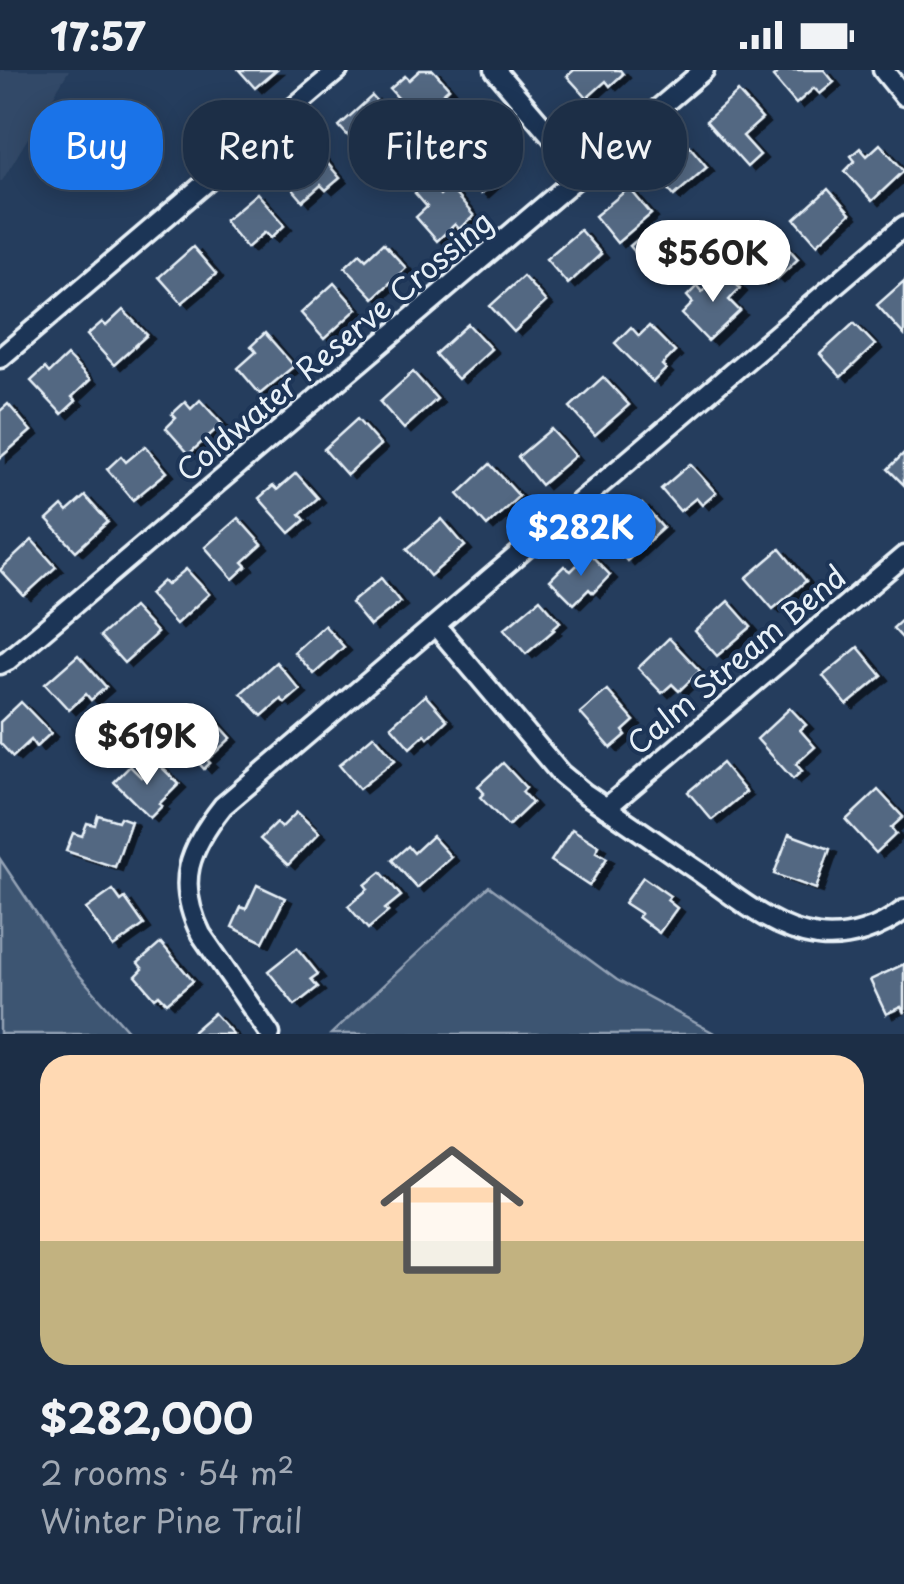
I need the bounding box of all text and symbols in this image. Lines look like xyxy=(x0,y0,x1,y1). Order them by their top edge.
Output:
text: 17:57 xyxy=(50,7,146,64)
chip: Buy xyxy=(30,100,163,190)
chip: Rent xyxy=(183,100,329,190)
chip: Filters xyxy=(349,100,523,190)
chip: New xyxy=(543,100,687,190)
street label: Coldwater Reserve Crossing xyxy=(165,199,502,491)
pin: $560K xyxy=(643,220,783,305)
text: $560K xyxy=(658,228,768,276)
pin: $282K xyxy=(511,494,651,579)
text: $282K xyxy=(528,502,634,550)
street label: Calm Stream Bend xyxy=(616,554,855,764)
pin: $619K xyxy=(77,703,217,788)
text: $619K xyxy=(97,711,197,759)
icon: home xyxy=(362,1120,542,1300)
text: $282,000 xyxy=(40,1385,253,1448)
text: 2 rooms · 54 m² xyxy=(40,1448,294,1496)
text: Winter Pine Trail xyxy=(40,1496,303,1544)

